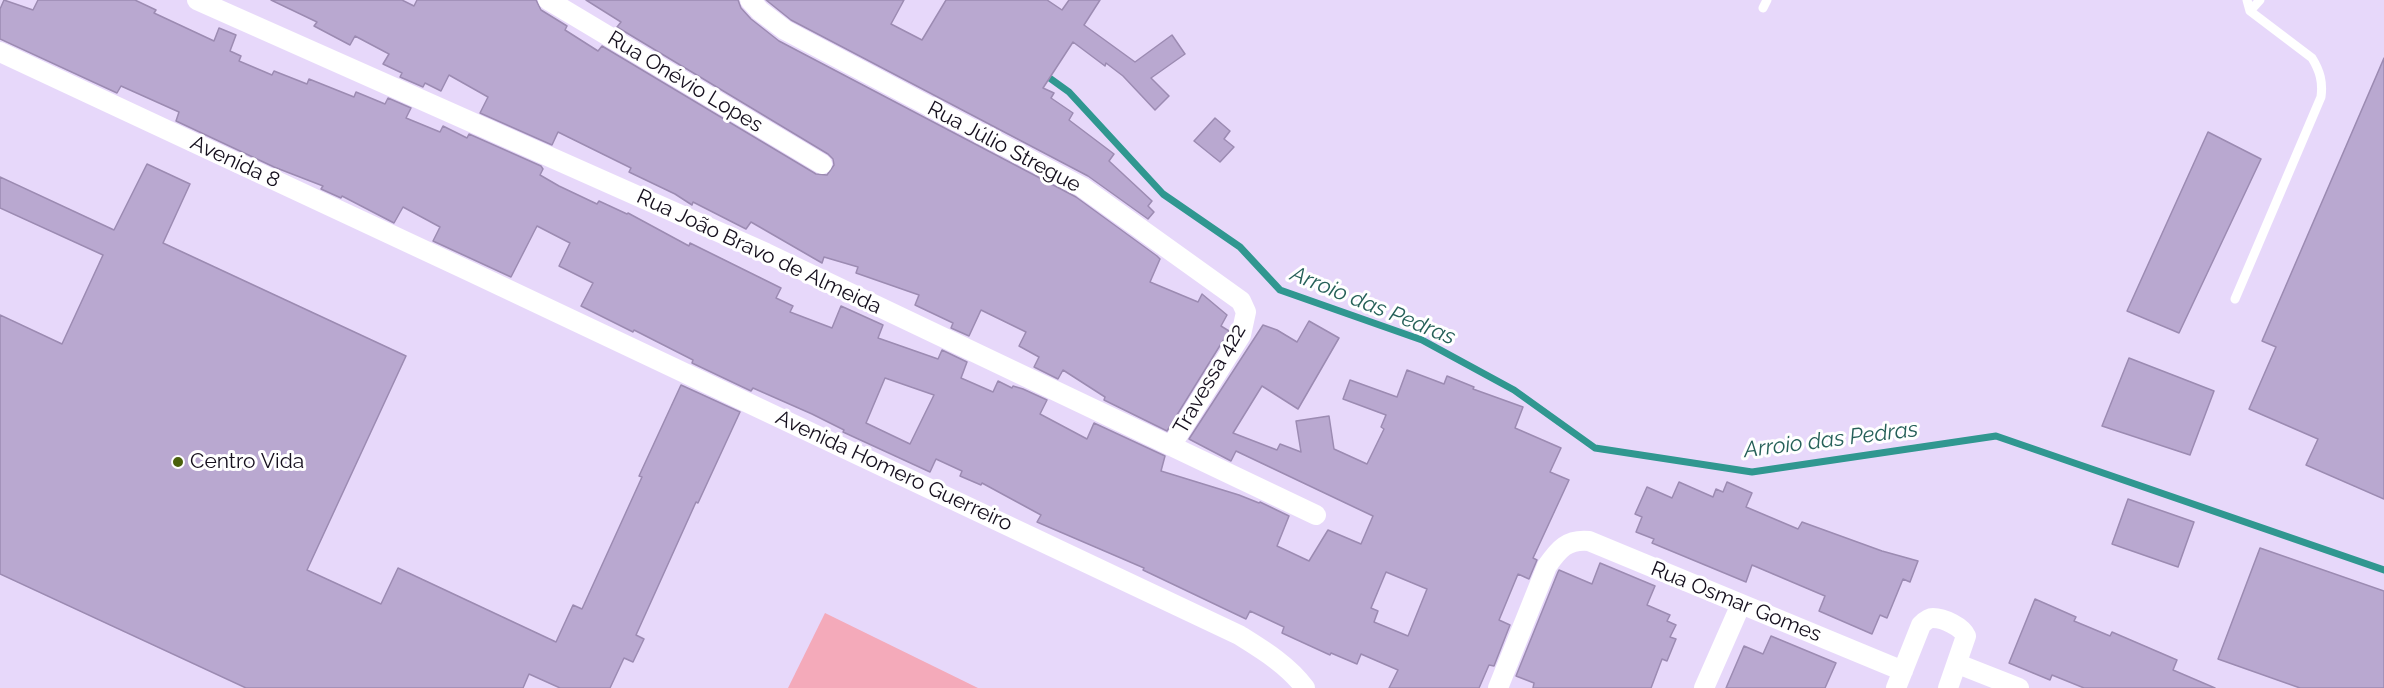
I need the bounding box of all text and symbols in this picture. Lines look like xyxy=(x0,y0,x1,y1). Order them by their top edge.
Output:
street label: Rua Onévio Lopes xyxy=(603,26,767,138)
street label: Rua Júlio Stregue xyxy=(923,96,1085,198)
street label: Avenida 8 xyxy=(186,130,284,194)
street label: Rua João Bravo de Almeida xyxy=(633,184,885,320)
water label: Arroio das Pedras xyxy=(1287,261,1459,351)
street label: Travessa 422 xyxy=(1168,319,1252,439)
street label: Avenida Homero Guerreiro xyxy=(772,405,1016,537)
water label: Arroio das Pedras xyxy=(1742,416,1920,464)
place label: Centro Vida xyxy=(190,449,304,475)
marker: Centro Vida xyxy=(171,455,185,469)
street label: Rua Osmar Gomes xyxy=(1647,556,1825,648)

